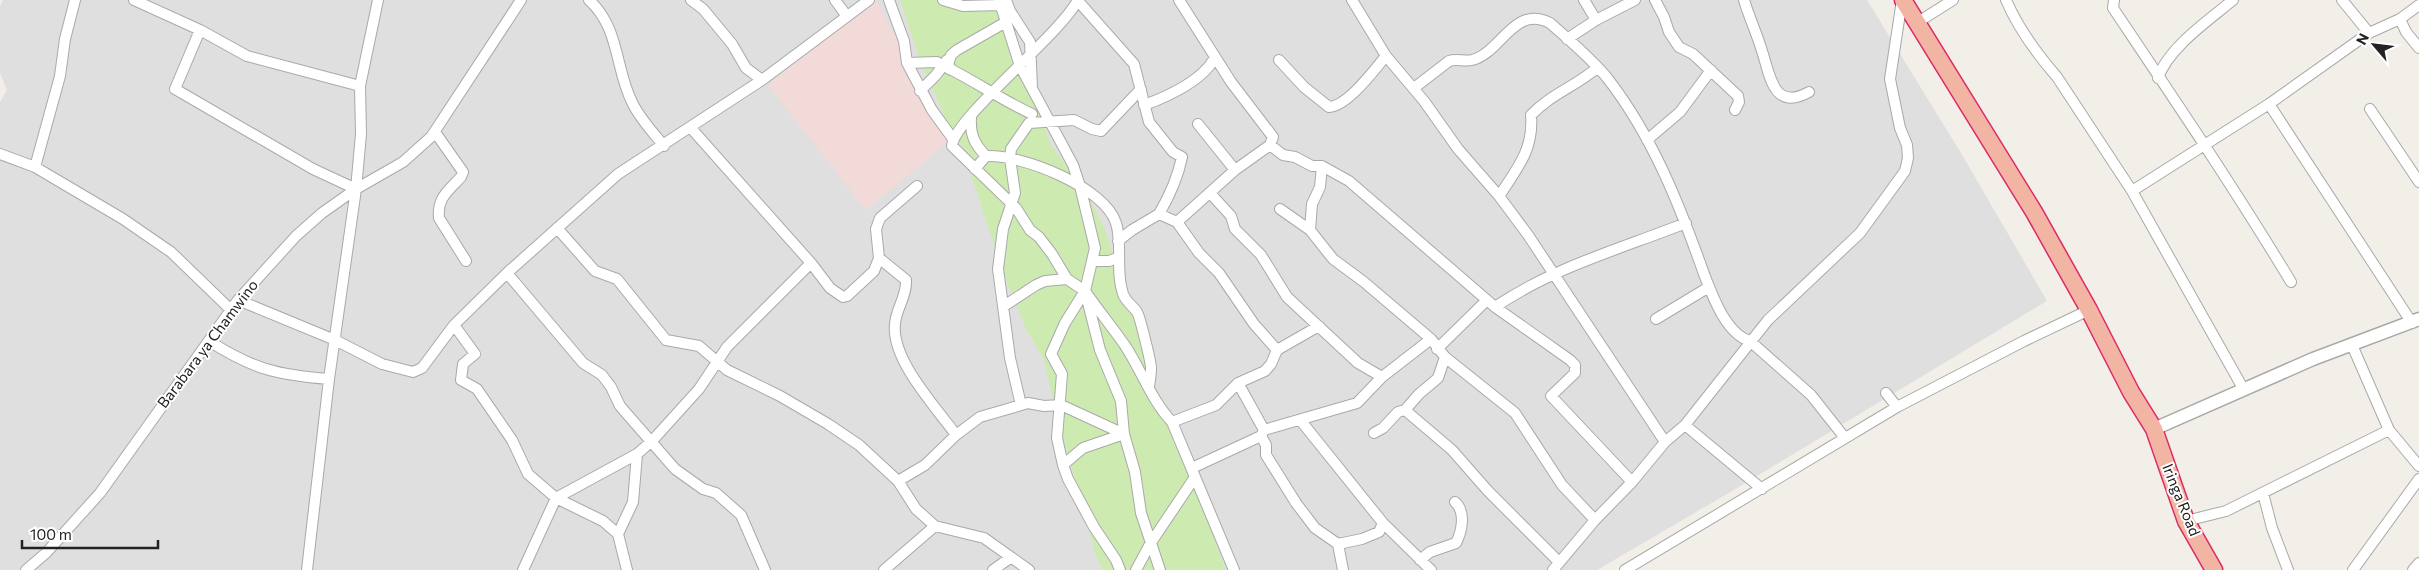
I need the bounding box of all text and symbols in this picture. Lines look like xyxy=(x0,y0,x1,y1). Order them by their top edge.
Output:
north arrow xyxy=(2349,20,2399,70)
text: N xyxy=(2352,30,2372,47)
street label: Barabara ya Chamwino xyxy=(153,276,261,411)
street label: Iringa Road xyxy=(2159,461,2205,538)
scale bar xyxy=(22,518,159,550)
text: 100 m xyxy=(30,525,72,543)

